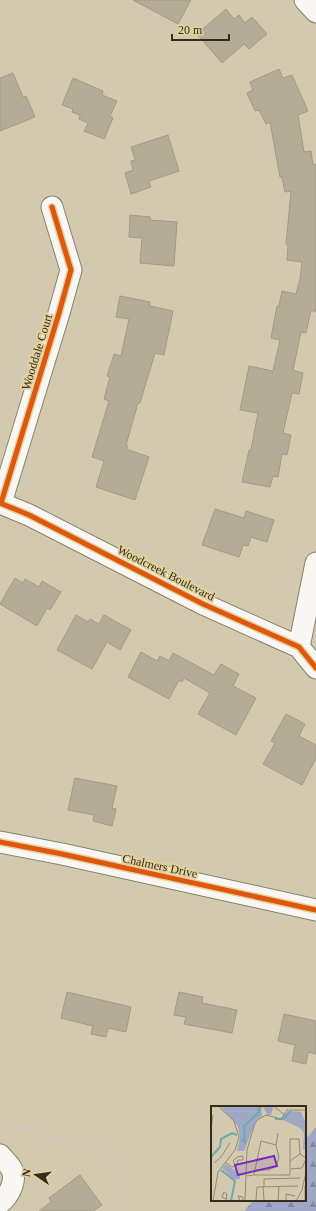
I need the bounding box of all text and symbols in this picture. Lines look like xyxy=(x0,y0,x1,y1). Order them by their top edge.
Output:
scale bar xyxy=(172,16,229,42)
text: 20 m xyxy=(178,23,203,37)
street label: Wooddale Court xyxy=(19,312,55,392)
street label: Woodcreek Boulevard xyxy=(115,542,217,604)
street label: Chalmers Drive xyxy=(121,851,199,881)
inset map xyxy=(211,1106,306,1201)
north arrow xyxy=(16,1155,56,1195)
text: N xyxy=(20,1167,33,1178)

